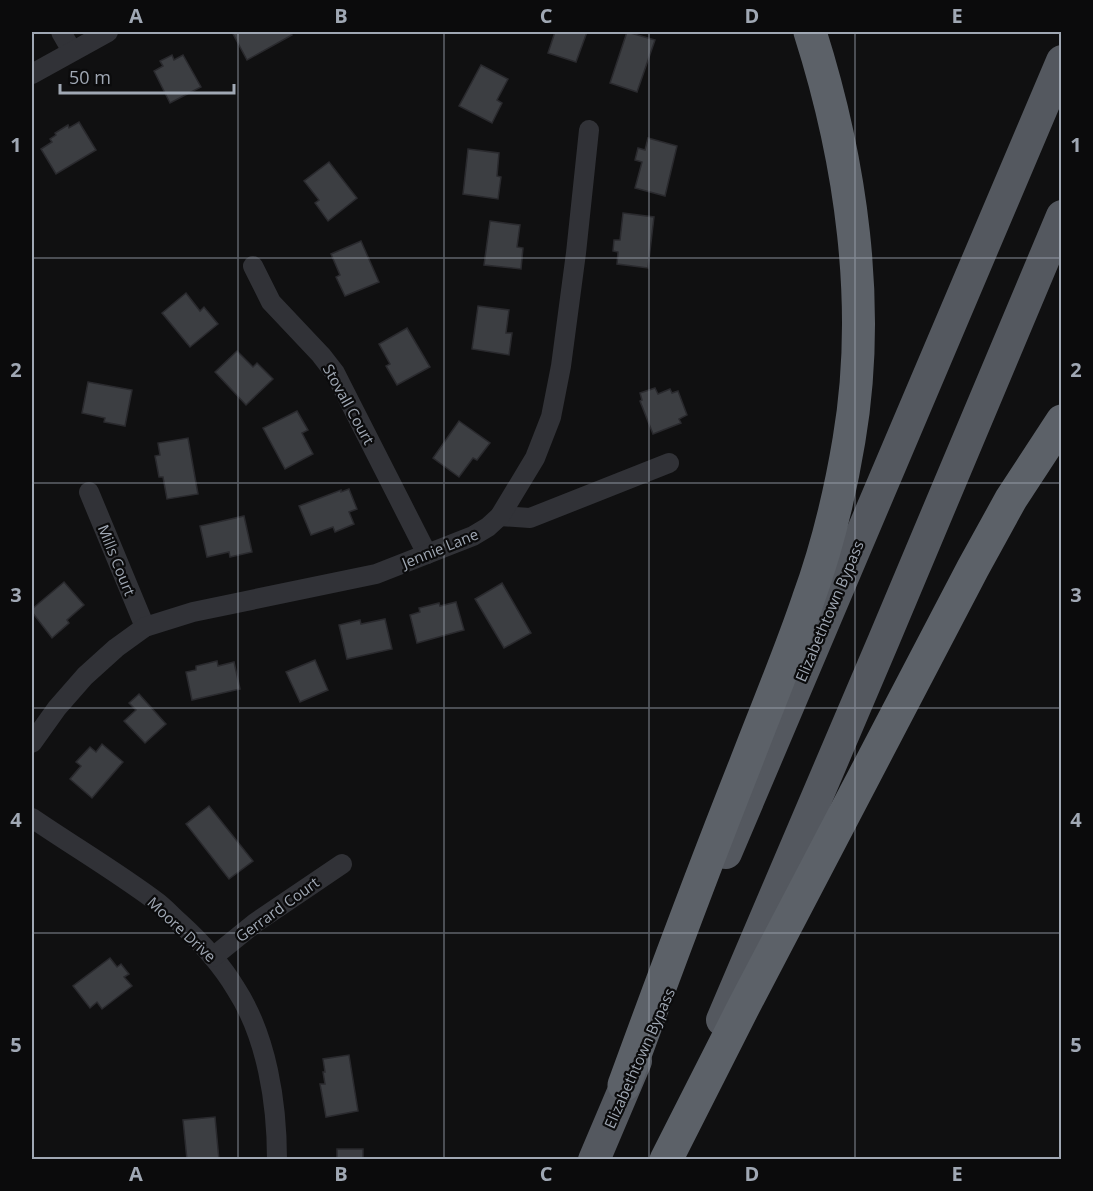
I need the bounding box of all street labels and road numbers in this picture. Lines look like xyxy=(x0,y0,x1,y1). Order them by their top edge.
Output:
street label: Stovall Court xyxy=(319,360,379,448)
street label: Mills Court xyxy=(94,521,140,599)
street label: Jennie Lane xyxy=(397,524,481,573)
street label: Elizabethtown Bypass xyxy=(790,537,868,685)
street label: Gerrard Court xyxy=(231,872,323,946)
street label: Moore Drive xyxy=(143,892,221,966)
street label: Elizabethtown Bypass xyxy=(599,985,679,1131)

